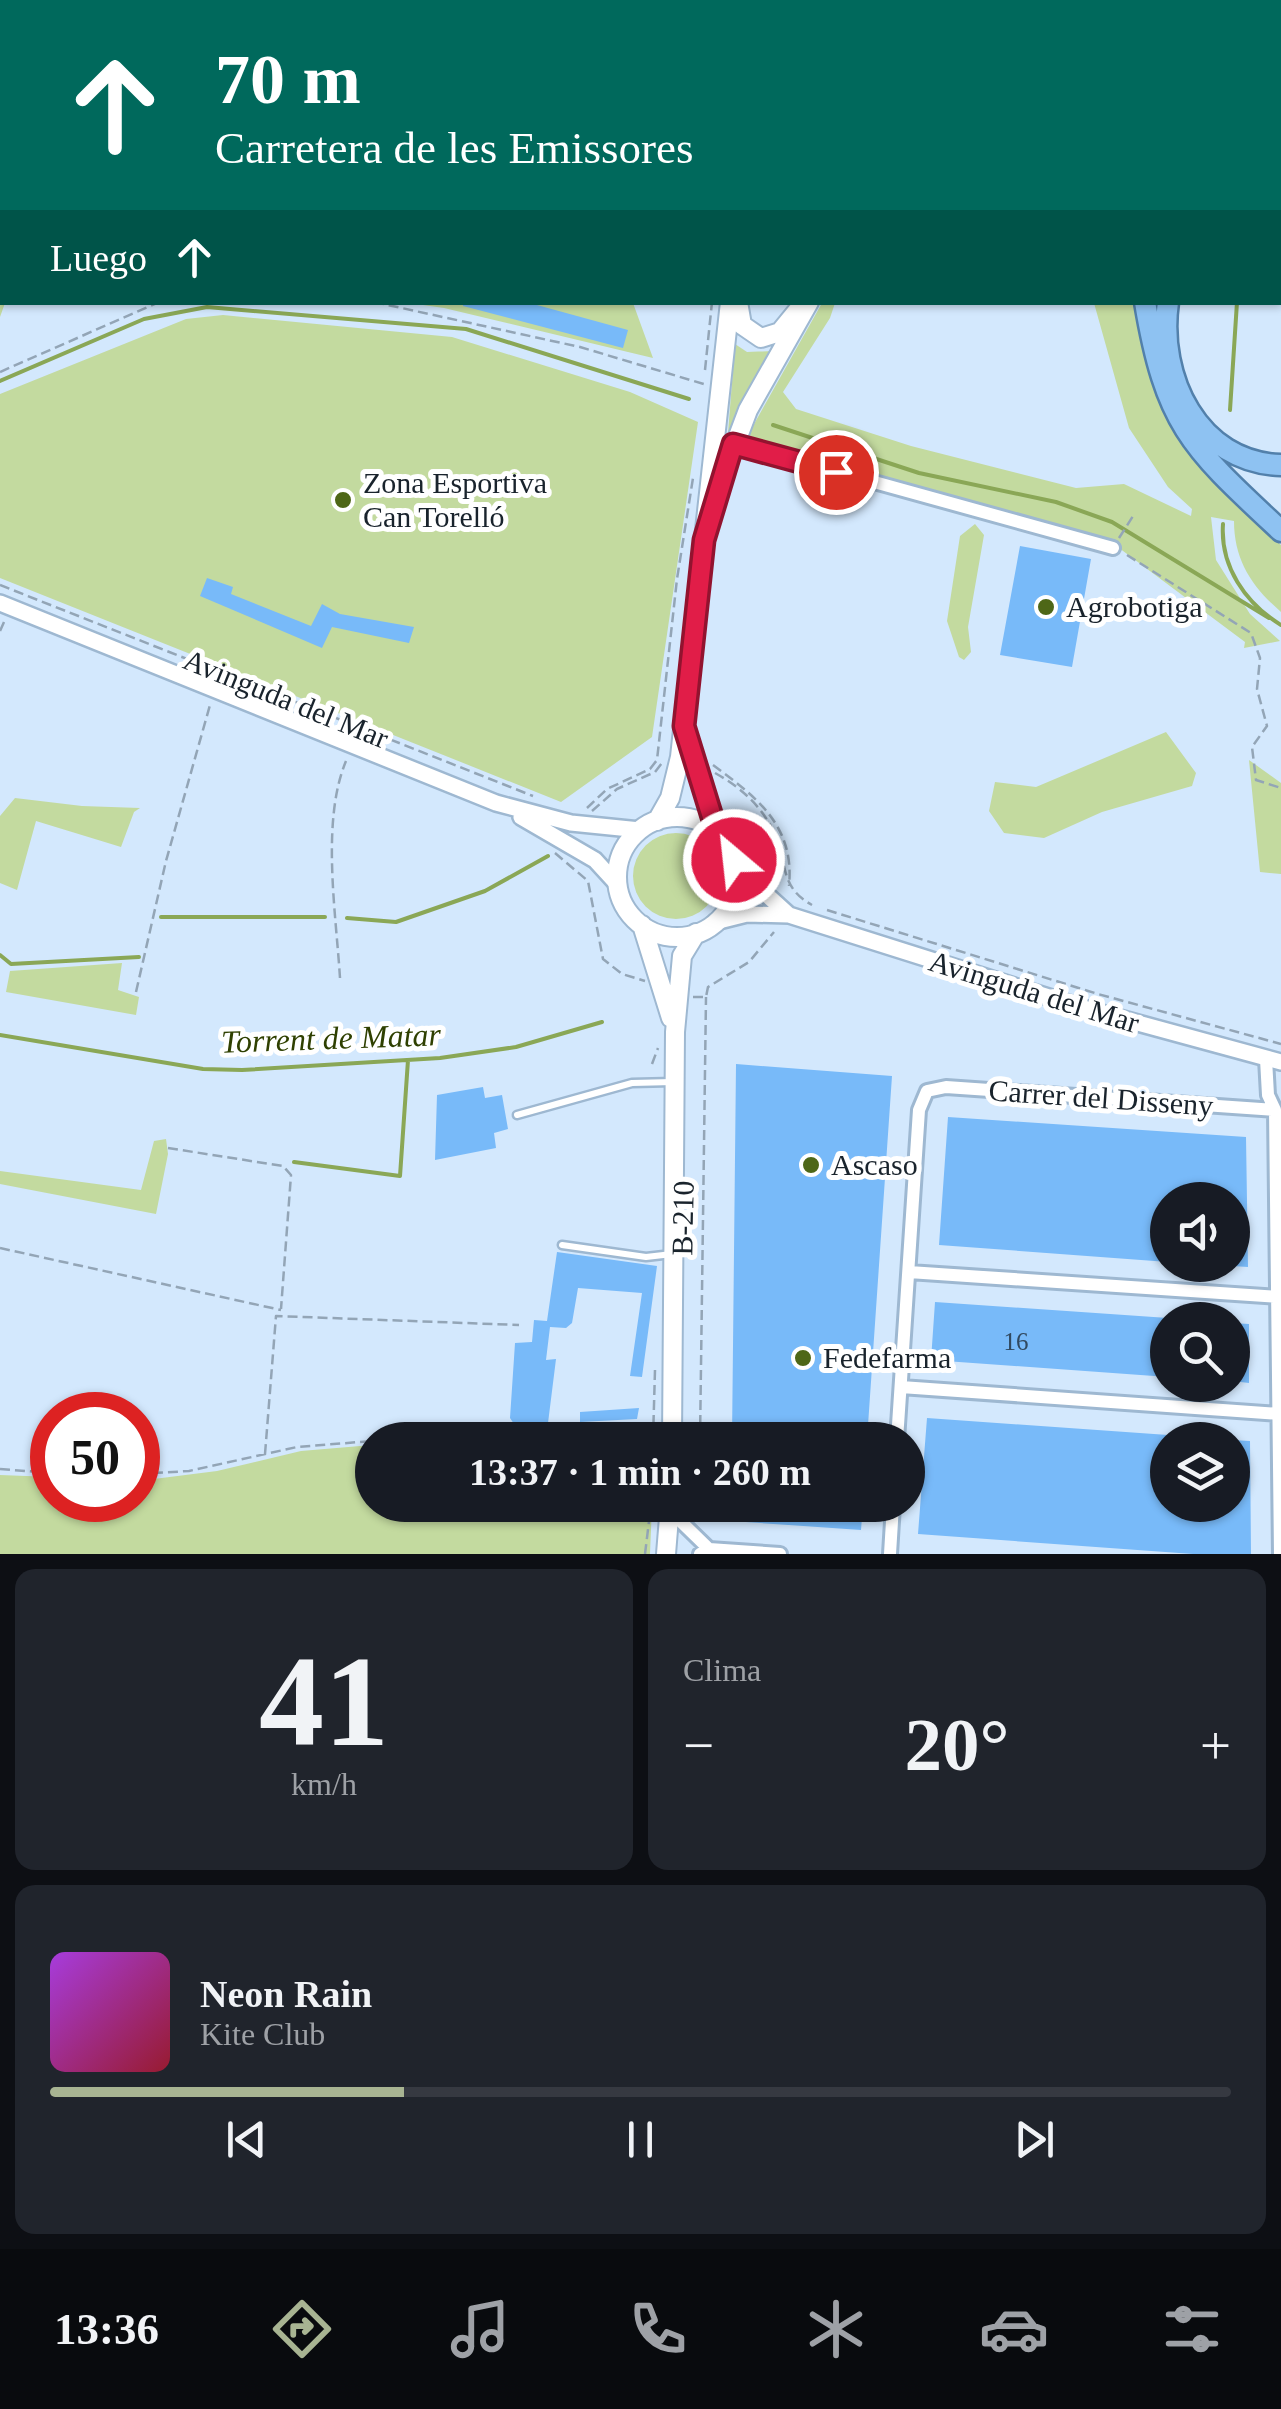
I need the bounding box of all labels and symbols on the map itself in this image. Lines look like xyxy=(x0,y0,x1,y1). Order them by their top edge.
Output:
pin xyxy=(794,430,879,515)
place label: Zona Esportiva Can Torelló xyxy=(363,466,547,533)
marker: Zona Esportiva Can Torelló xyxy=(332,489,354,511)
place label: Agrobotiga xyxy=(1066,590,1203,623)
marker: Agrobotiga xyxy=(1035,596,1057,618)
street label: Avinguda del Mar xyxy=(179,642,393,755)
position arrow xyxy=(682,808,786,912)
street label: Avinguda del Mar xyxy=(925,944,1143,1039)
water label: Torrent de Matar xyxy=(221,1016,442,1060)
street label: Carrer del Disseny xyxy=(988,1073,1214,1122)
place label: Ascaso xyxy=(831,1148,918,1181)
marker: Ascaso xyxy=(800,1154,822,1176)
street label: B-210 xyxy=(665,1180,700,1256)
house number: 16 xyxy=(1004,1328,1029,1355)
place label: Fedefarma xyxy=(823,1341,951,1374)
marker: Fedefarma xyxy=(792,1347,814,1369)
speed limit sign: 50 xyxy=(30,1392,160,1522)

